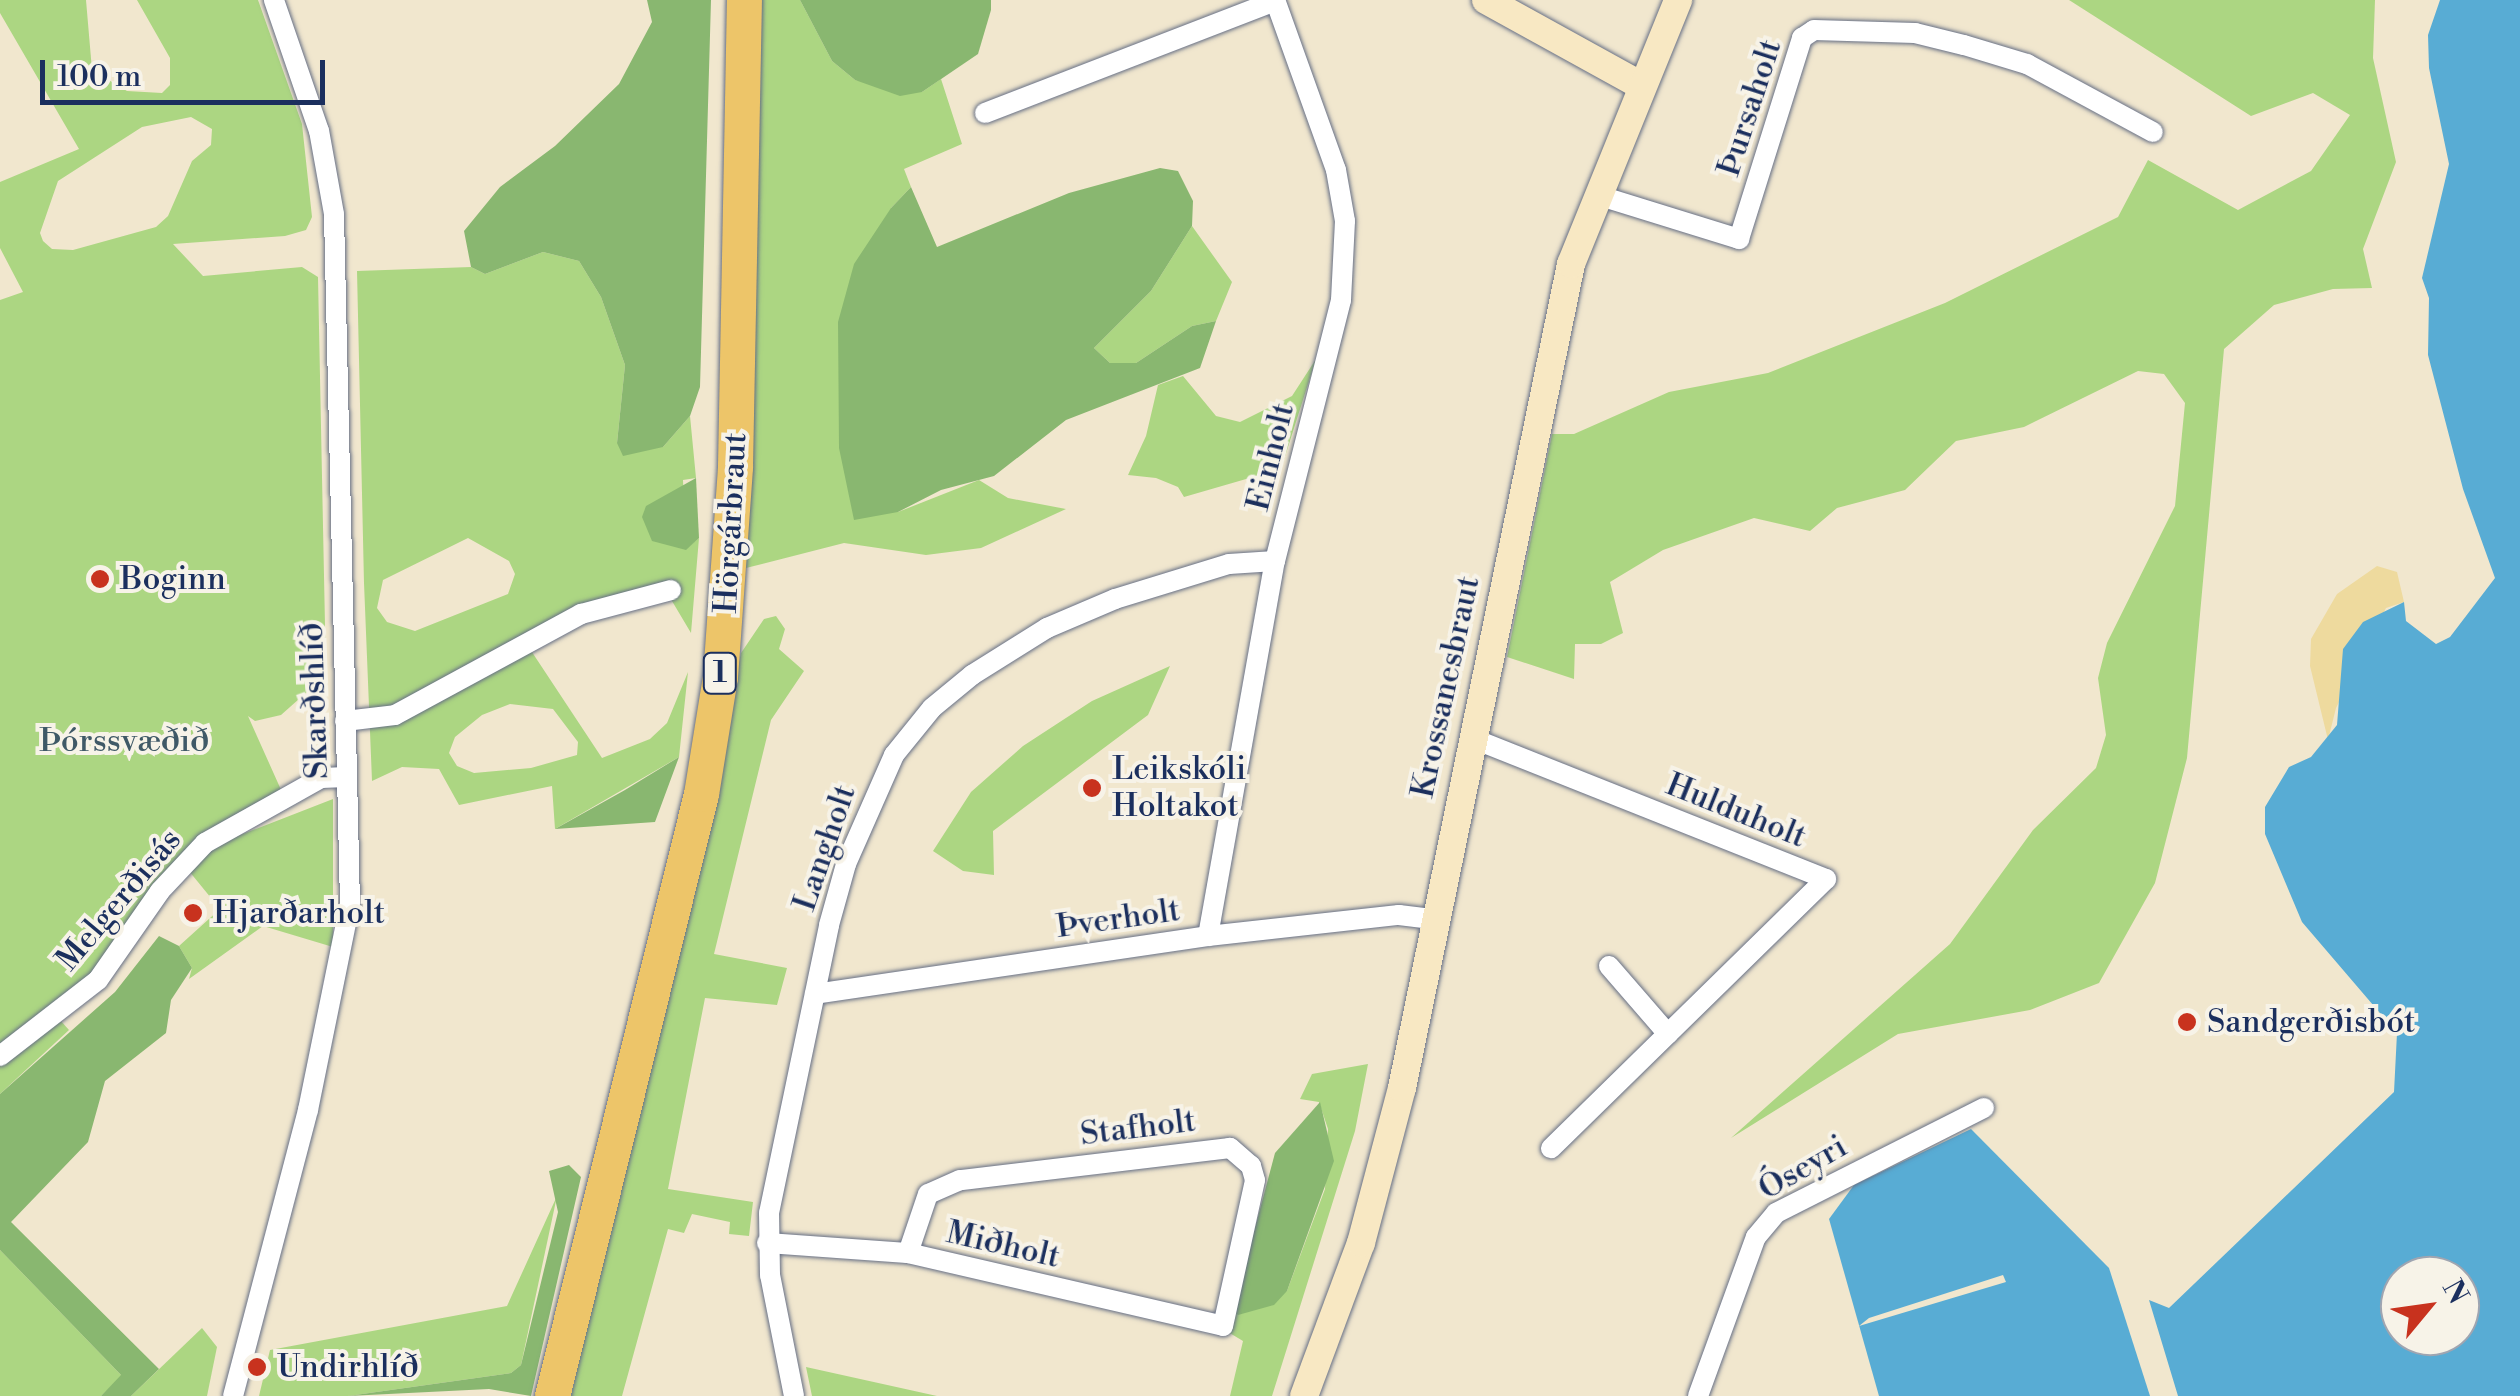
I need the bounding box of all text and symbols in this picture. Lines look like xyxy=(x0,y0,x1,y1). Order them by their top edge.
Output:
street label: Þursaholt xyxy=(1710,35,1790,181)
scale bar xyxy=(45,40,330,102)
text: 100 m xyxy=(57,58,141,96)
street label: Einholt xyxy=(1239,399,1303,515)
street label: Hörgárbraut xyxy=(707,432,755,614)
place label: Boginn xyxy=(120,560,226,598)
marker: Boginn xyxy=(89,568,111,590)
street label: Krossanesbraut xyxy=(1404,573,1488,801)
street label: Skarðshlíð xyxy=(293,622,337,780)
road number: 1 xyxy=(702,648,738,698)
park label: Þórssvæðið xyxy=(39,722,209,760)
place label: Leikskóli Holtakot xyxy=(1112,751,1246,826)
street label: Hulduholt xyxy=(1660,766,1812,856)
marker: Leikskóli Holtakot xyxy=(1081,777,1103,799)
street label: Langholt xyxy=(786,780,864,916)
street label: Melgerðisás xyxy=(49,821,189,979)
street label: Þverholt xyxy=(1054,891,1182,947)
place label: Hjarðarholt xyxy=(213,894,385,932)
marker: Hjarðarholt xyxy=(182,902,204,924)
place label: Sandgerðisbót xyxy=(2207,1003,2415,1041)
marker: Sandgerðisbót xyxy=(2176,1011,2198,1033)
street label: Stafholt xyxy=(1078,1102,1198,1154)
street label: Óseyri xyxy=(1752,1127,1854,1209)
street label: Miðholt xyxy=(943,1213,1063,1277)
north arrow xyxy=(2380,1256,2480,1356)
text: N xyxy=(2434,1274,2476,1310)
place label: Undirhlíð xyxy=(277,1348,419,1386)
marker: Undirhlíð xyxy=(246,1356,268,1378)

